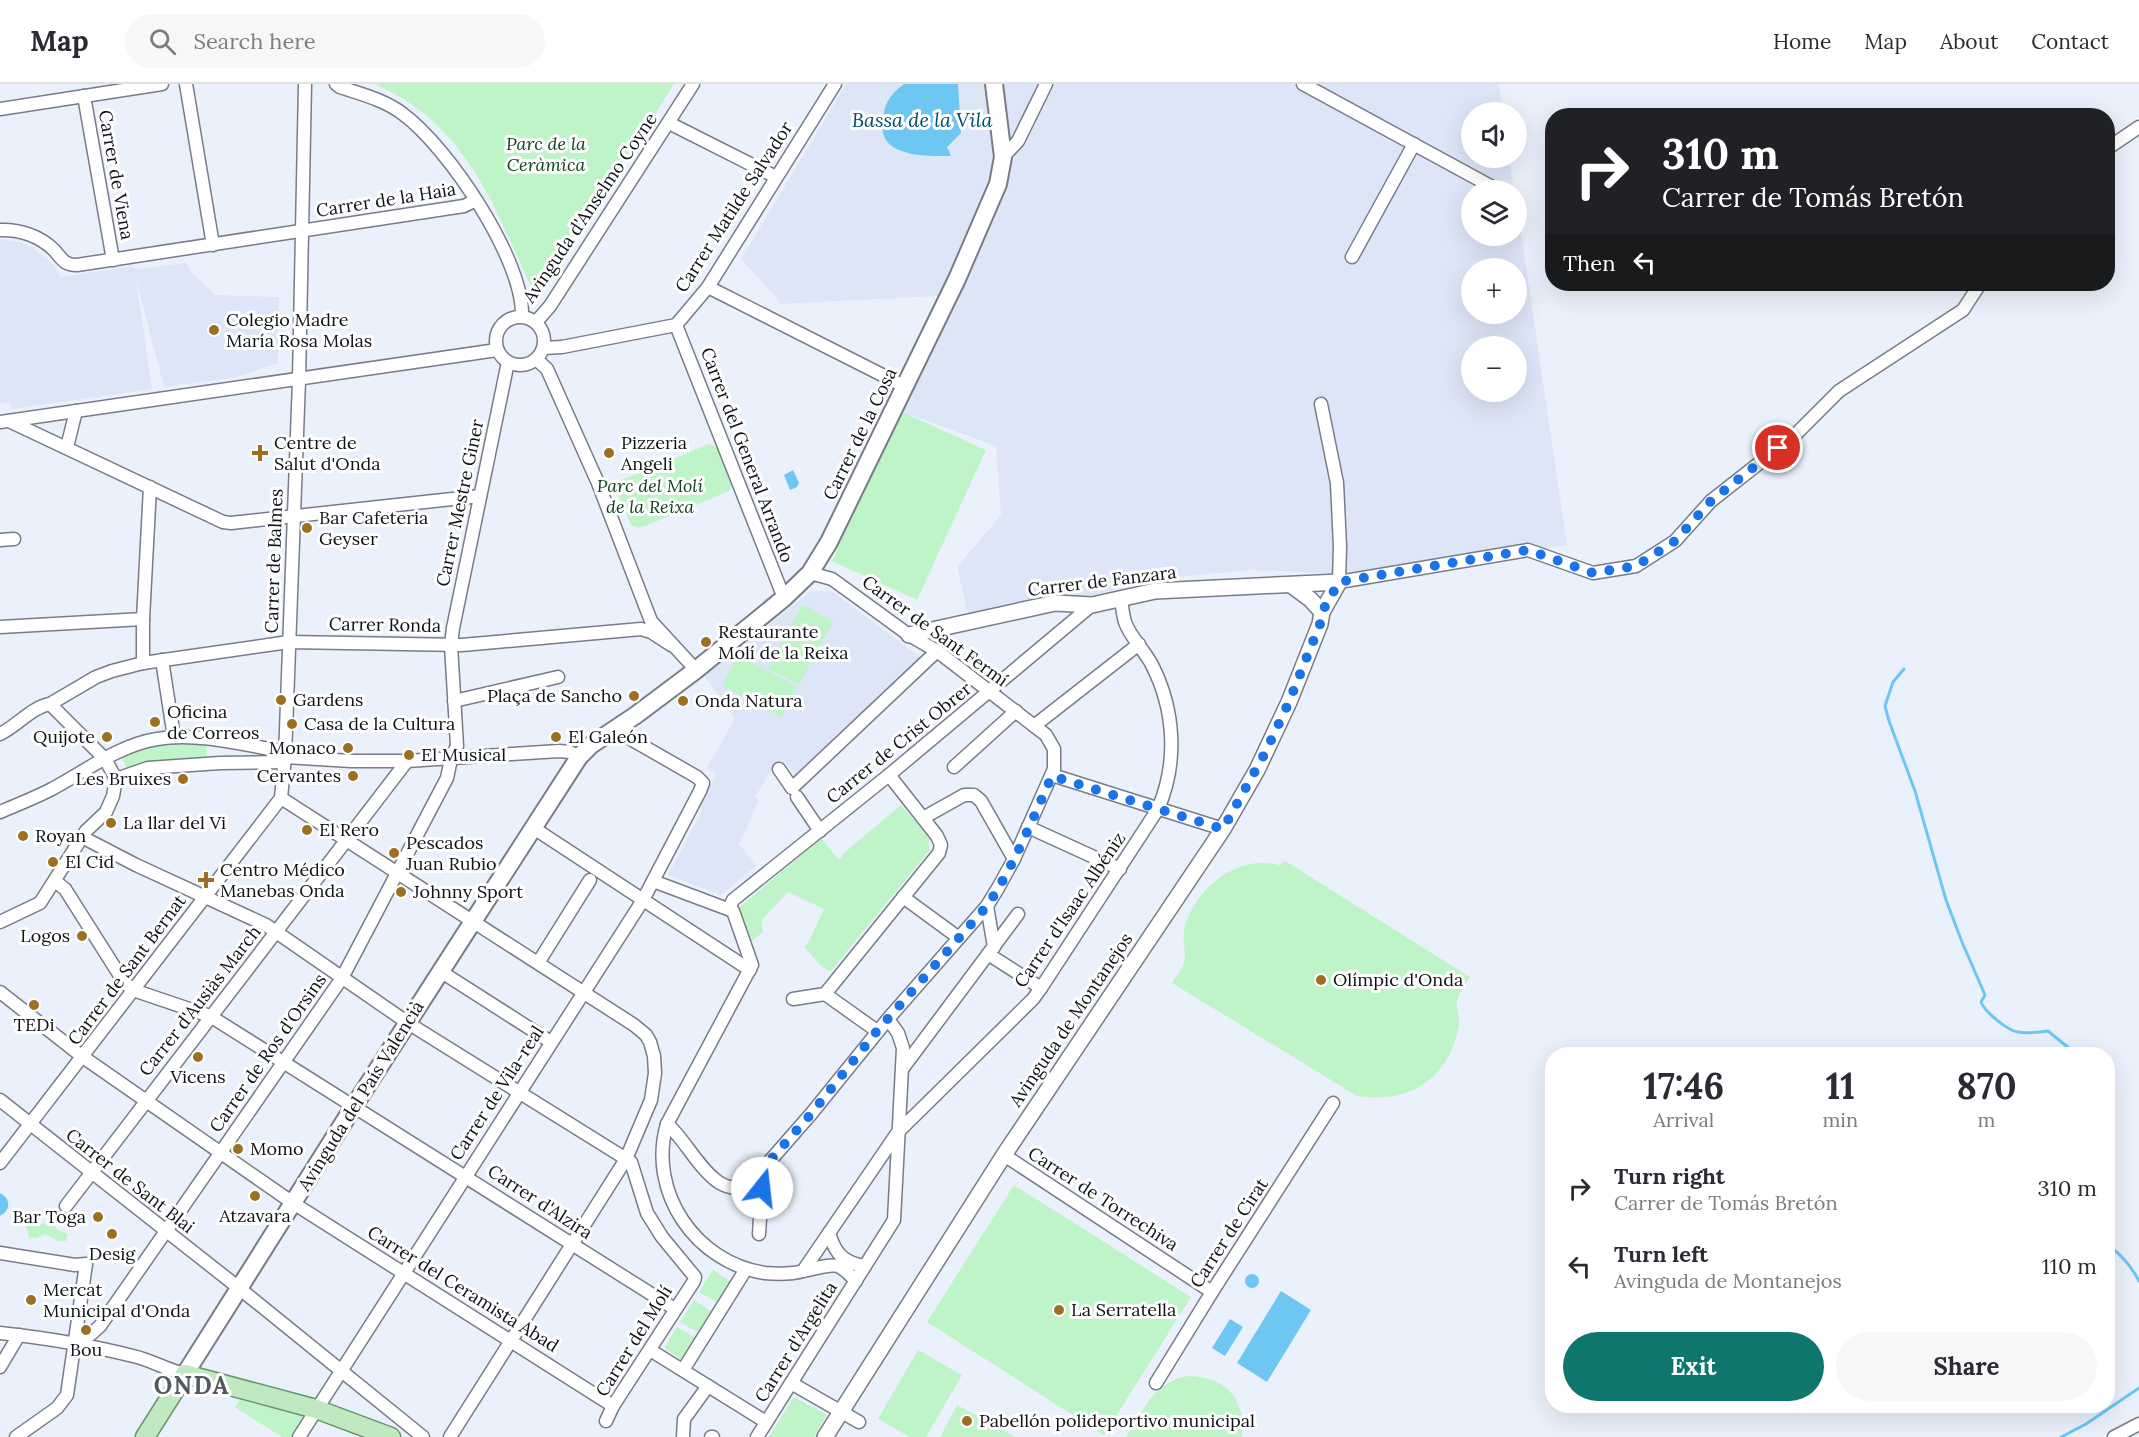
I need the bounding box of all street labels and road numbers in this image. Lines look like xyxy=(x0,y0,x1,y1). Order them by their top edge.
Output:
street label: Carrer de Viena xyxy=(94,108,139,242)
street label: Avinguda d'Anselmo Coyne xyxy=(517,108,662,308)
street label: Carrer Matilde Salvador xyxy=(670,117,798,296)
street label: Carrer de la Haia xyxy=(314,177,458,222)
street label: Carrer del General Arrando xyxy=(696,344,799,566)
street label: Carrer de la Cosa xyxy=(818,364,902,504)
street label: Carrer Mestre Giner xyxy=(431,417,489,589)
street label: Carrer de Balmes xyxy=(259,488,288,634)
street label: Carrer de Fanzara xyxy=(1026,560,1178,601)
street label: Carrer de Sant Fermí xyxy=(858,570,1013,691)
street label: Carrer Ronda xyxy=(329,612,441,637)
street label: Carrer de Crist Obrer xyxy=(821,677,976,808)
street label: Carrer d'Isaac Albéniz xyxy=(1009,828,1130,992)
street label: Carrer de Sant Bernat xyxy=(62,890,191,1050)
street label: Carrer d'Ausiàs March xyxy=(134,921,266,1081)
street label: Avinguda de Montanejos xyxy=(1003,928,1137,1112)
street label: Carrer de Ros d'Orsins xyxy=(204,969,331,1137)
street label: Avinguda del País Valencià xyxy=(292,996,429,1196)
street label: Carrer de Vila-real xyxy=(444,1021,549,1164)
street label: Carrer de Sant Blai xyxy=(61,1123,199,1238)
street label: Carrer de Torrechiva xyxy=(1024,1141,1183,1256)
street label: Carrer d'Alzira xyxy=(483,1159,597,1244)
street label: Carrer de Cirat xyxy=(1185,1173,1273,1292)
street label: Carrer del Ceramista Abad xyxy=(363,1220,563,1357)
street label: Carrer d'Argelita xyxy=(749,1277,842,1406)
street label: Carrer del Molí xyxy=(590,1281,677,1401)

